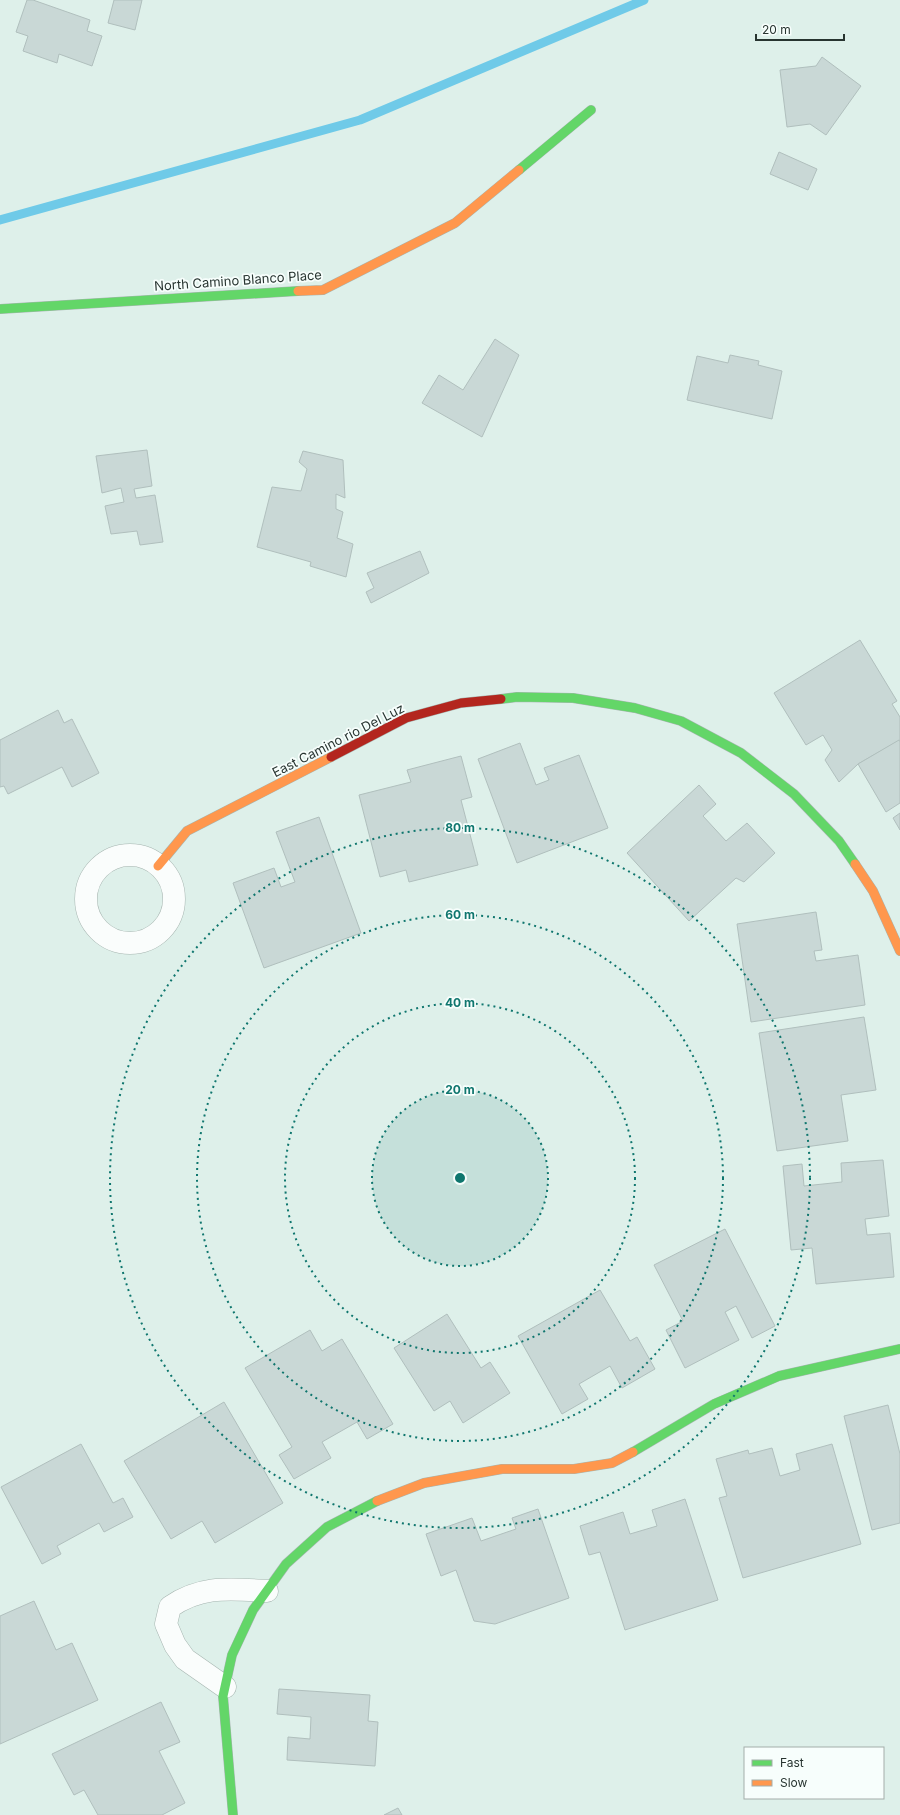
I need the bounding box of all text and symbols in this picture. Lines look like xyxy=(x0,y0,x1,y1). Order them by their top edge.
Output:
scale bar xyxy=(756,16,844,42)
text: 20 m xyxy=(762,22,791,37)
street label: North Camino Blanco Place xyxy=(154,266,322,294)
street label: East Camino rio Del Luz xyxy=(269,700,407,780)
text: 80 m xyxy=(445,820,475,835)
text: 60 m xyxy=(445,907,475,922)
text: 40 m xyxy=(445,995,475,1010)
text: 20 m xyxy=(445,1082,475,1097)
centre of rings xyxy=(453,1171,467,1185)
legend xyxy=(744,1747,884,1799)
text: Fast xyxy=(780,1755,804,1770)
text: Slow xyxy=(780,1775,808,1790)

